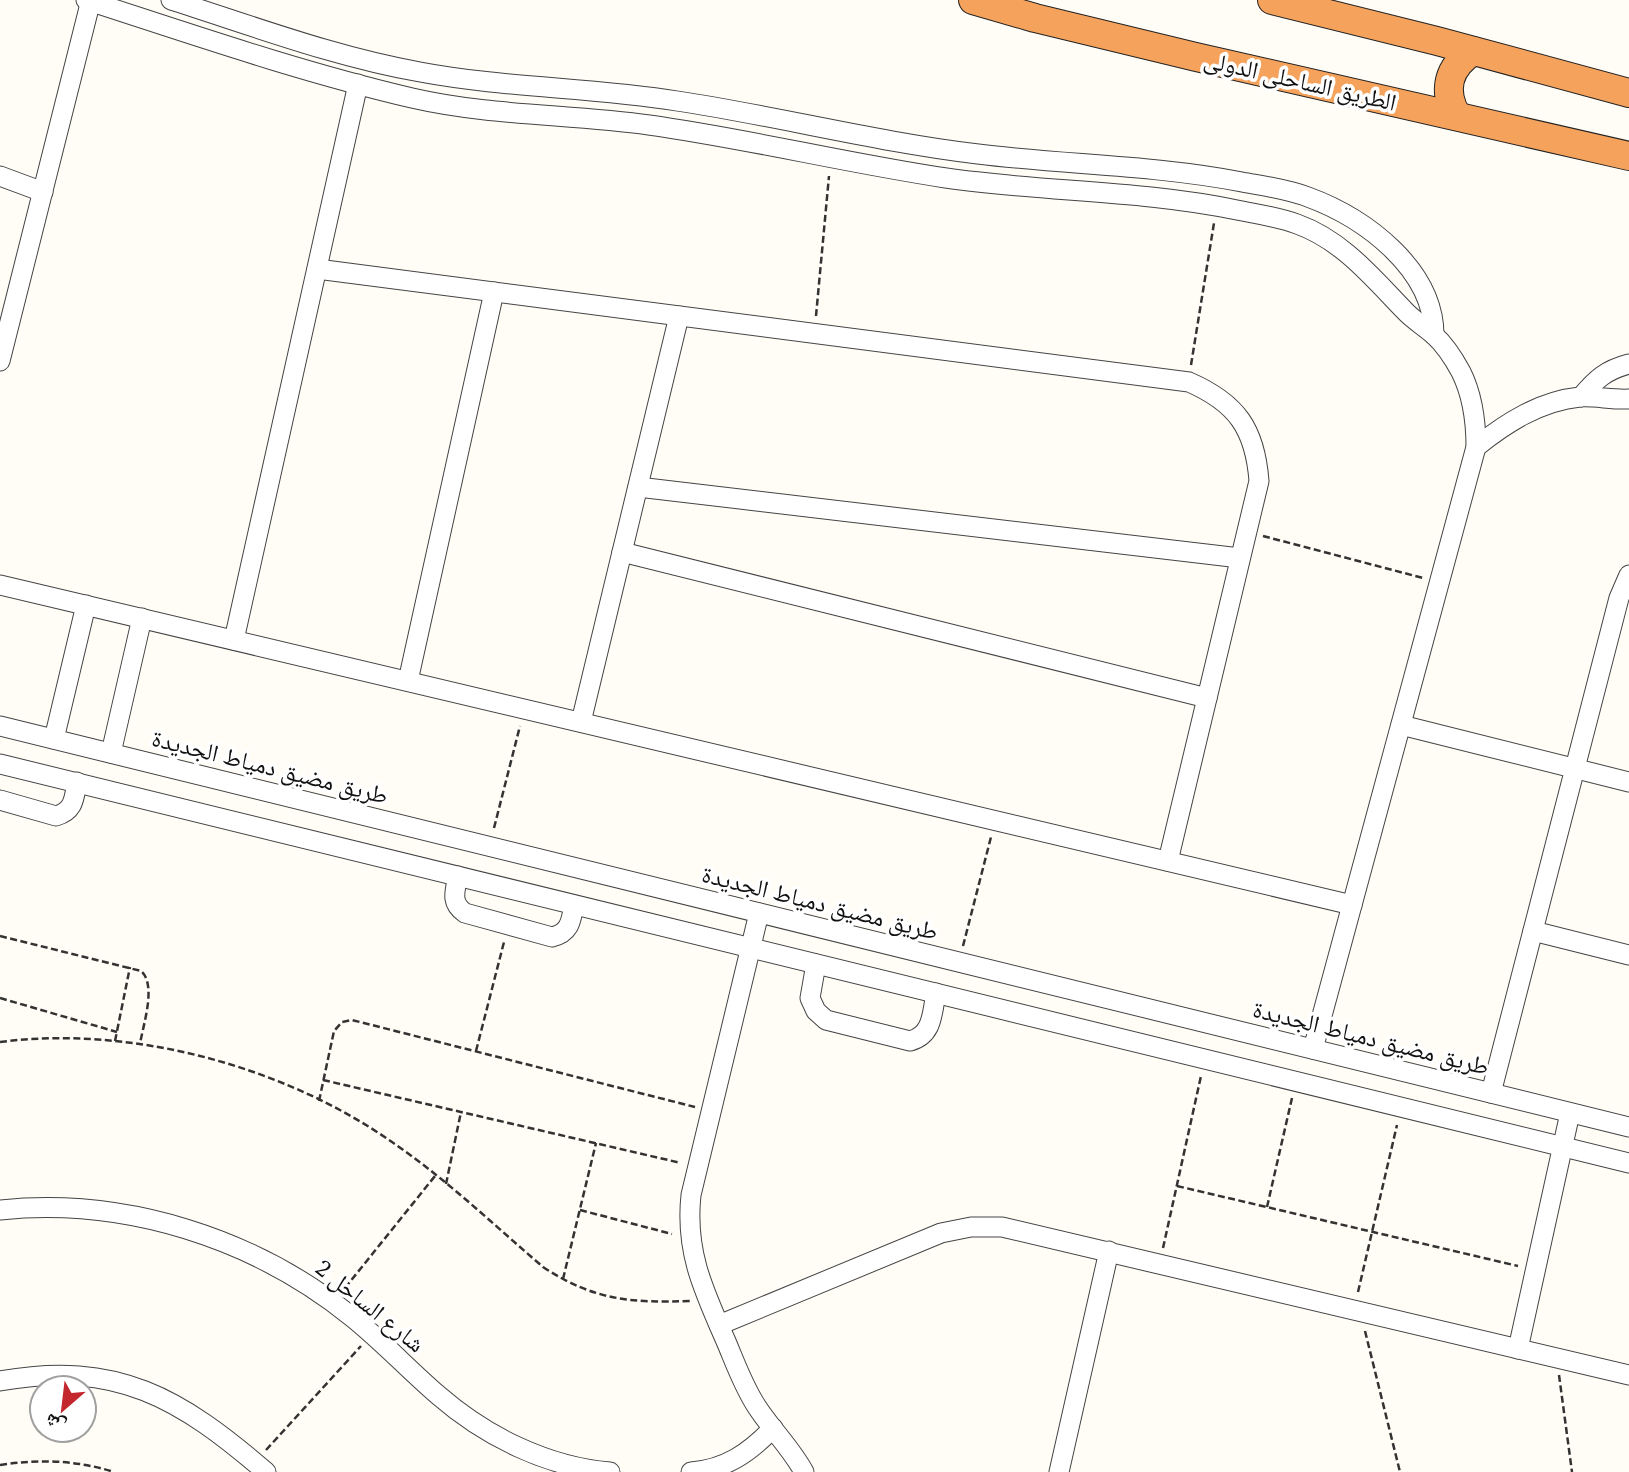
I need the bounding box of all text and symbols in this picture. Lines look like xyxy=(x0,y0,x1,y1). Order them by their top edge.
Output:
street label: الطريق الساحلى الدولى xyxy=(1200,42,1400,122)
street label: طريق مضيق دمياط الجديدة xyxy=(148,721,392,815)
street label: طريق مضيق دمياط الجديدة xyxy=(698,857,942,951)
street label: طريق مضيق دمياط الجديدة xyxy=(1249,992,1493,1086)
street label: شارع الساحل 2 xyxy=(307,1251,432,1362)
north arrow xyxy=(28,1374,98,1444)
text: ش xyxy=(40,1405,71,1440)

